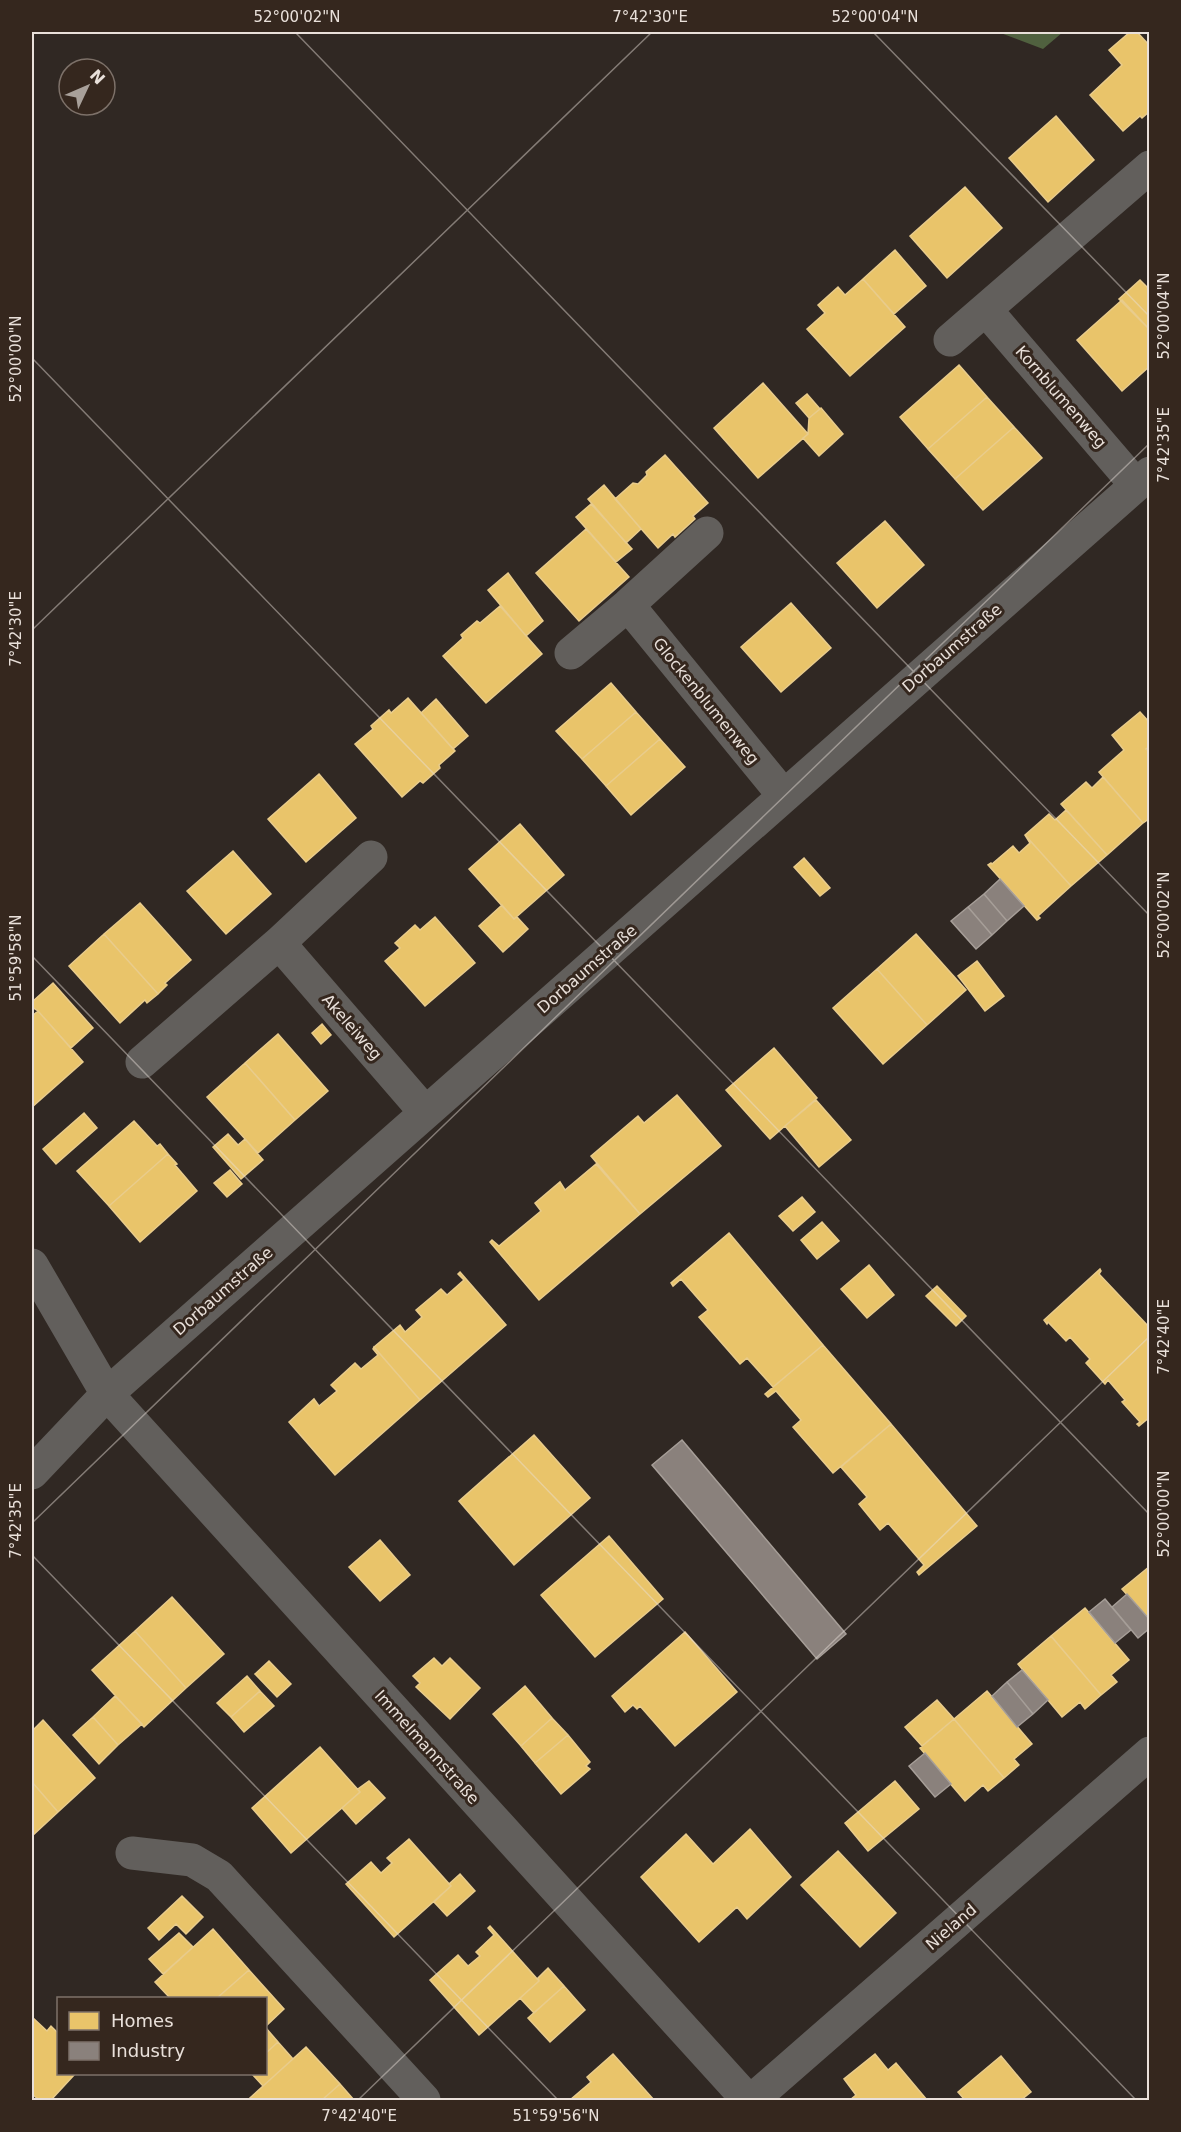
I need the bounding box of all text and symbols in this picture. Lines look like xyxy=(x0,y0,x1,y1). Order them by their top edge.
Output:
text: 52°00'02"N xyxy=(253,8,341,26)
text: 7°42'30"E xyxy=(612,8,688,26)
text: 52°00'04"N xyxy=(831,8,919,26)
north arrow xyxy=(57,57,117,117)
text: N xyxy=(86,66,109,88)
text: 52°00'04"N xyxy=(1155,272,1173,360)
text: 52°00'00"N xyxy=(7,315,25,403)
street label: Kornblumenweg xyxy=(1011,342,1111,452)
text: 7°42'35"E xyxy=(1155,407,1173,483)
text: 7°42'30"E xyxy=(7,591,25,667)
street label: Dorbaumstraße xyxy=(898,600,1006,696)
street label: Glockenblumenweg xyxy=(649,634,763,768)
text: 52°00'02"N xyxy=(1155,871,1173,959)
text: 51°59'58"N xyxy=(7,914,25,1002)
street label: Dorbaumstraße xyxy=(533,921,641,1017)
street label: Akeleiweg xyxy=(318,990,386,1064)
street label: Dorbaumstraße xyxy=(169,1243,277,1339)
text: 7°42'40"E xyxy=(1155,1299,1173,1375)
text: 52°00'00"N xyxy=(1155,1470,1173,1558)
text: 7°42'35"E xyxy=(7,1483,25,1559)
street label: Immelmannstraße xyxy=(371,1686,483,1808)
street label: Nieland xyxy=(922,1900,980,1954)
legend xyxy=(57,1997,267,2075)
text: Homes xyxy=(111,2010,174,2031)
text: Industry xyxy=(111,2040,185,2061)
text: 7°42'40"E xyxy=(321,2107,397,2125)
text: 51°59'56"N xyxy=(512,2107,600,2125)

